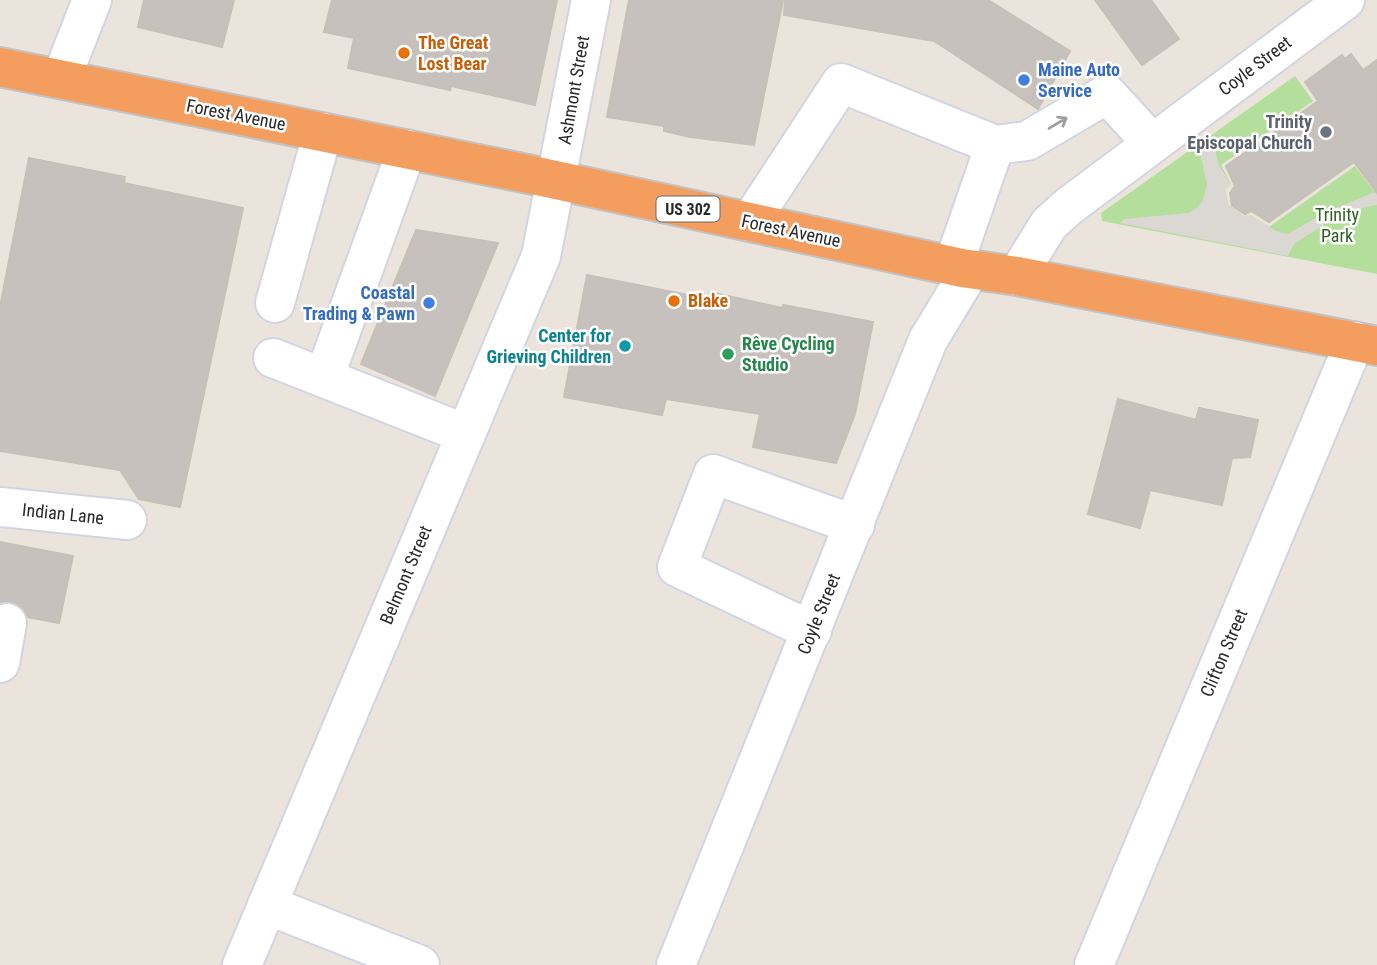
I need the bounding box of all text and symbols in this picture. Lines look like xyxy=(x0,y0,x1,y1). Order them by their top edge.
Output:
street label: Coyle Street xyxy=(1214,31,1295,100)
place label: The Great Lost Bear xyxy=(418,32,489,74)
street label: Ashmont Street xyxy=(554,34,593,146)
marker: The Great Lost Bear xyxy=(396,45,412,61)
place label: Maine Auto Service xyxy=(1038,59,1120,101)
marker: Maine Auto Service xyxy=(1016,72,1032,88)
street label: Forest Avenue xyxy=(185,95,288,134)
place label: Trinity Episcopal Church xyxy=(1187,111,1312,153)
one-way arrow xyxy=(1048,116,1068,130)
marker: Trinity Episcopal Church xyxy=(1318,124,1334,140)
road number: US 302 xyxy=(656,196,720,222)
park label: Trinity Park xyxy=(1315,204,1360,246)
street label: Forest Avenue xyxy=(740,210,843,251)
place label: Coastal Trading & Pawn xyxy=(303,282,415,324)
place label: Blake xyxy=(688,290,729,311)
marker: Blake xyxy=(666,293,682,309)
marker: Coastal Trading & Pawn xyxy=(421,295,437,311)
place label: Center for Grieving Children xyxy=(486,325,611,367)
place label: Rêve Cycling Studio xyxy=(742,333,835,375)
marker: Center for Grieving Children xyxy=(617,338,633,354)
marker: Rêve Cycling Studio xyxy=(720,346,736,362)
street label: Indian Lane xyxy=(21,499,105,528)
street label: Belmont Street xyxy=(375,522,436,627)
street label: Coyle Street xyxy=(793,570,844,657)
street label: Clifton Street xyxy=(1196,606,1251,700)

